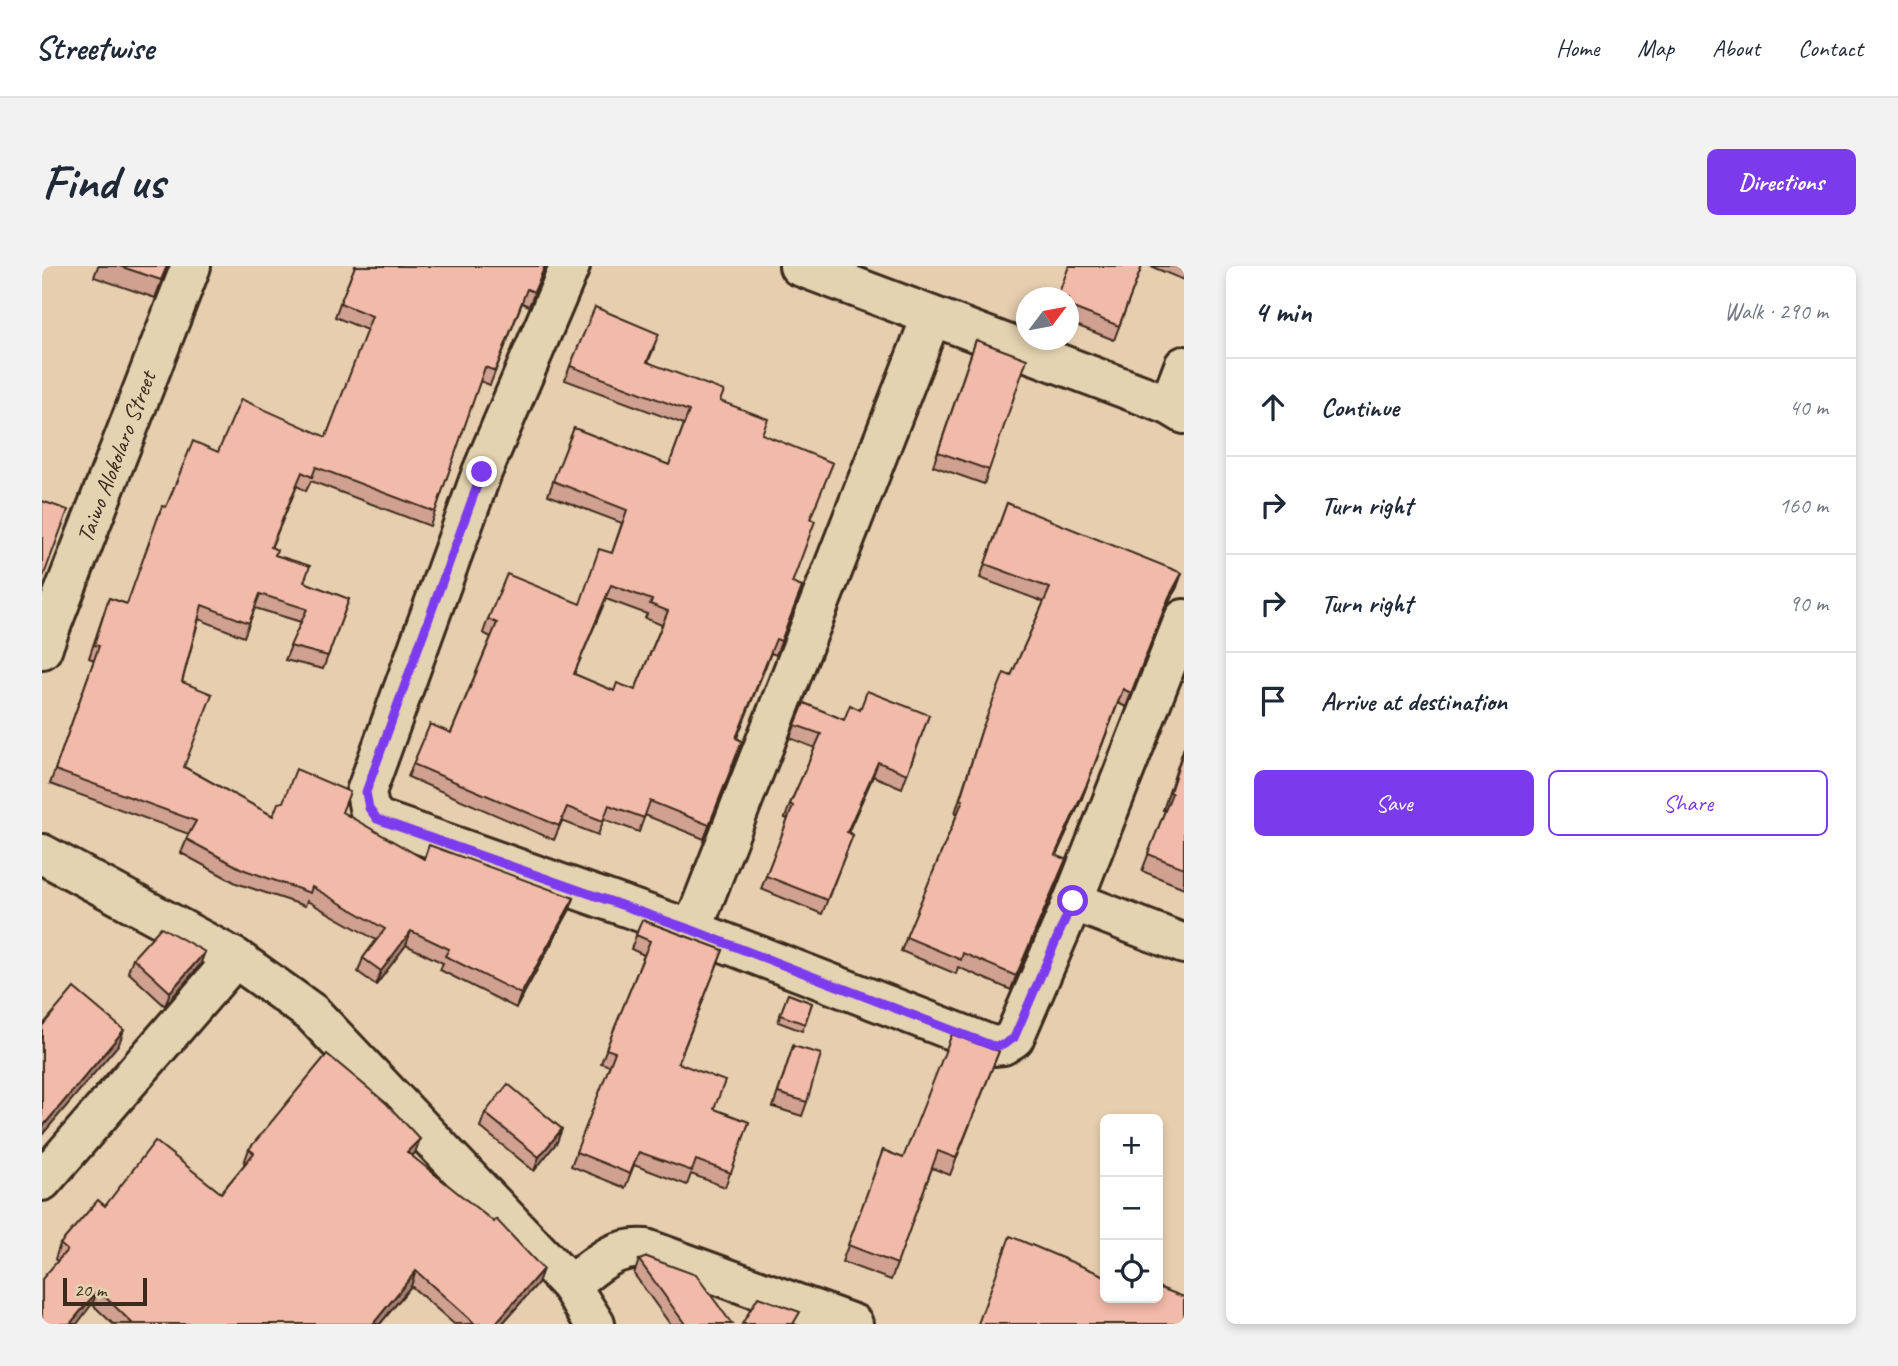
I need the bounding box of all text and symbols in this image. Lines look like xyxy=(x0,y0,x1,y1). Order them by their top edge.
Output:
text: Streetwise xyxy=(35,27,154,69)
text: Home xyxy=(1556,33,1599,63)
text: Map xyxy=(1637,33,1674,63)
text: About xyxy=(1712,33,1760,63)
text: Contact xyxy=(1798,33,1863,63)
button: Directions xyxy=(1707,149,1856,215)
text: Find us xyxy=(42,151,164,213)
north arrow xyxy=(1016,287,1079,350)
text: 4 min xyxy=(1254,293,1311,331)
text: Walk · 290 m xyxy=(1724,297,1828,326)
street label: Taiwo Alokolaro Street xyxy=(70,365,163,547)
icon: ahead xyxy=(1254,388,1292,426)
text: Continue xyxy=(1321,391,1399,424)
text: 40 m xyxy=(1789,393,1828,422)
route end xyxy=(466,456,497,487)
icon: right xyxy=(1254,486,1292,524)
text: Turn right xyxy=(1321,489,1412,522)
text: 160 m xyxy=(1779,491,1828,520)
icon: right xyxy=(1254,584,1292,622)
text: Turn right xyxy=(1321,587,1412,620)
text: 90 m xyxy=(1789,589,1828,618)
icon: arrive xyxy=(1254,682,1292,720)
text: Arrive at destination xyxy=(1321,685,1507,718)
button: Save xyxy=(1254,770,1534,836)
button: Share xyxy=(1548,770,1828,836)
route start xyxy=(1057,885,1088,916)
map controls xyxy=(1100,1114,1163,1303)
button: + xyxy=(1100,1114,1163,1177)
button: − xyxy=(1100,1177,1163,1240)
button: locate xyxy=(1100,1240,1163,1303)
scale bar xyxy=(63,1275,147,1307)
text: 20 m xyxy=(74,1278,106,1302)

